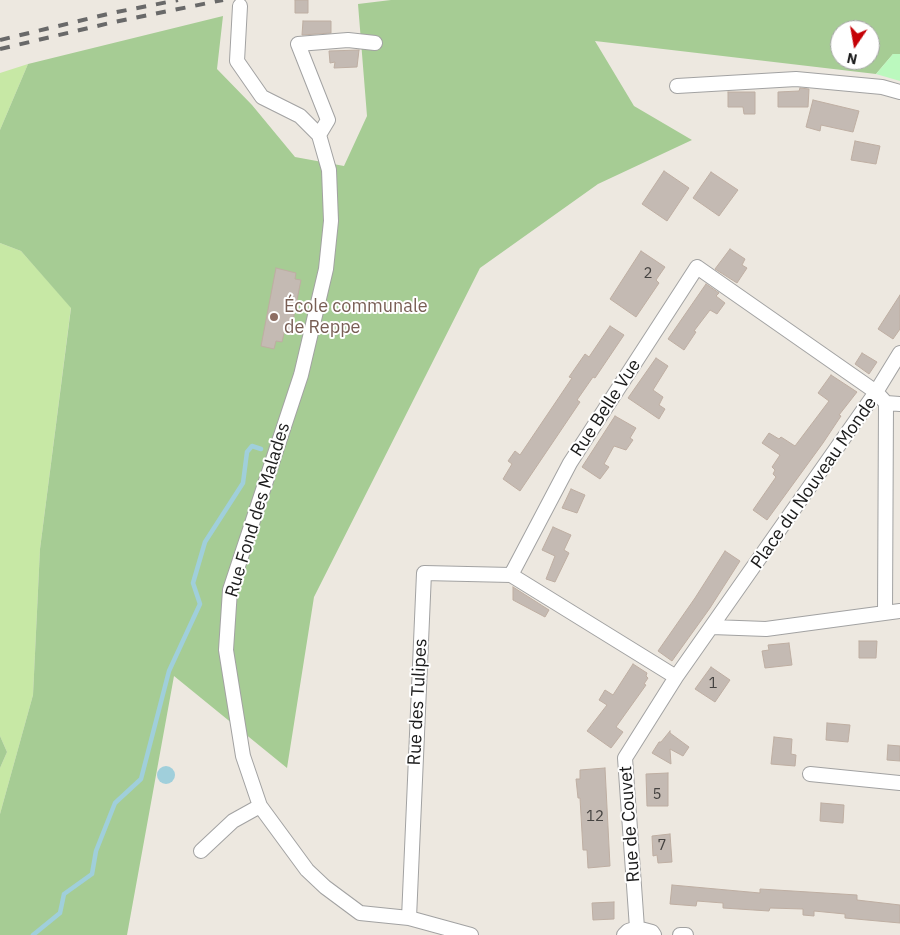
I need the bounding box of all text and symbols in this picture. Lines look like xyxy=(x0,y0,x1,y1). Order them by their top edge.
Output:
north arrow xyxy=(830,20,880,70)
text: N xyxy=(845,49,859,69)
house number: 2 xyxy=(644,265,652,283)
place label: École communale de Reppe xyxy=(284,296,428,338)
marker: École communale de Reppe xyxy=(268,311,280,323)
street label: Rue Belle Vue xyxy=(566,355,646,461)
street label: Place du Nouveau Monde xyxy=(747,393,881,573)
street label: Rue Fond des Malades xyxy=(221,420,295,600)
street label: Rue des Tulipes xyxy=(404,638,432,766)
house number: 1 xyxy=(709,675,717,693)
street label: Rue de Couvet xyxy=(615,765,645,883)
house number: 5 xyxy=(653,786,661,804)
house number: 12 xyxy=(586,808,604,826)
house number: 7 xyxy=(658,837,666,855)

